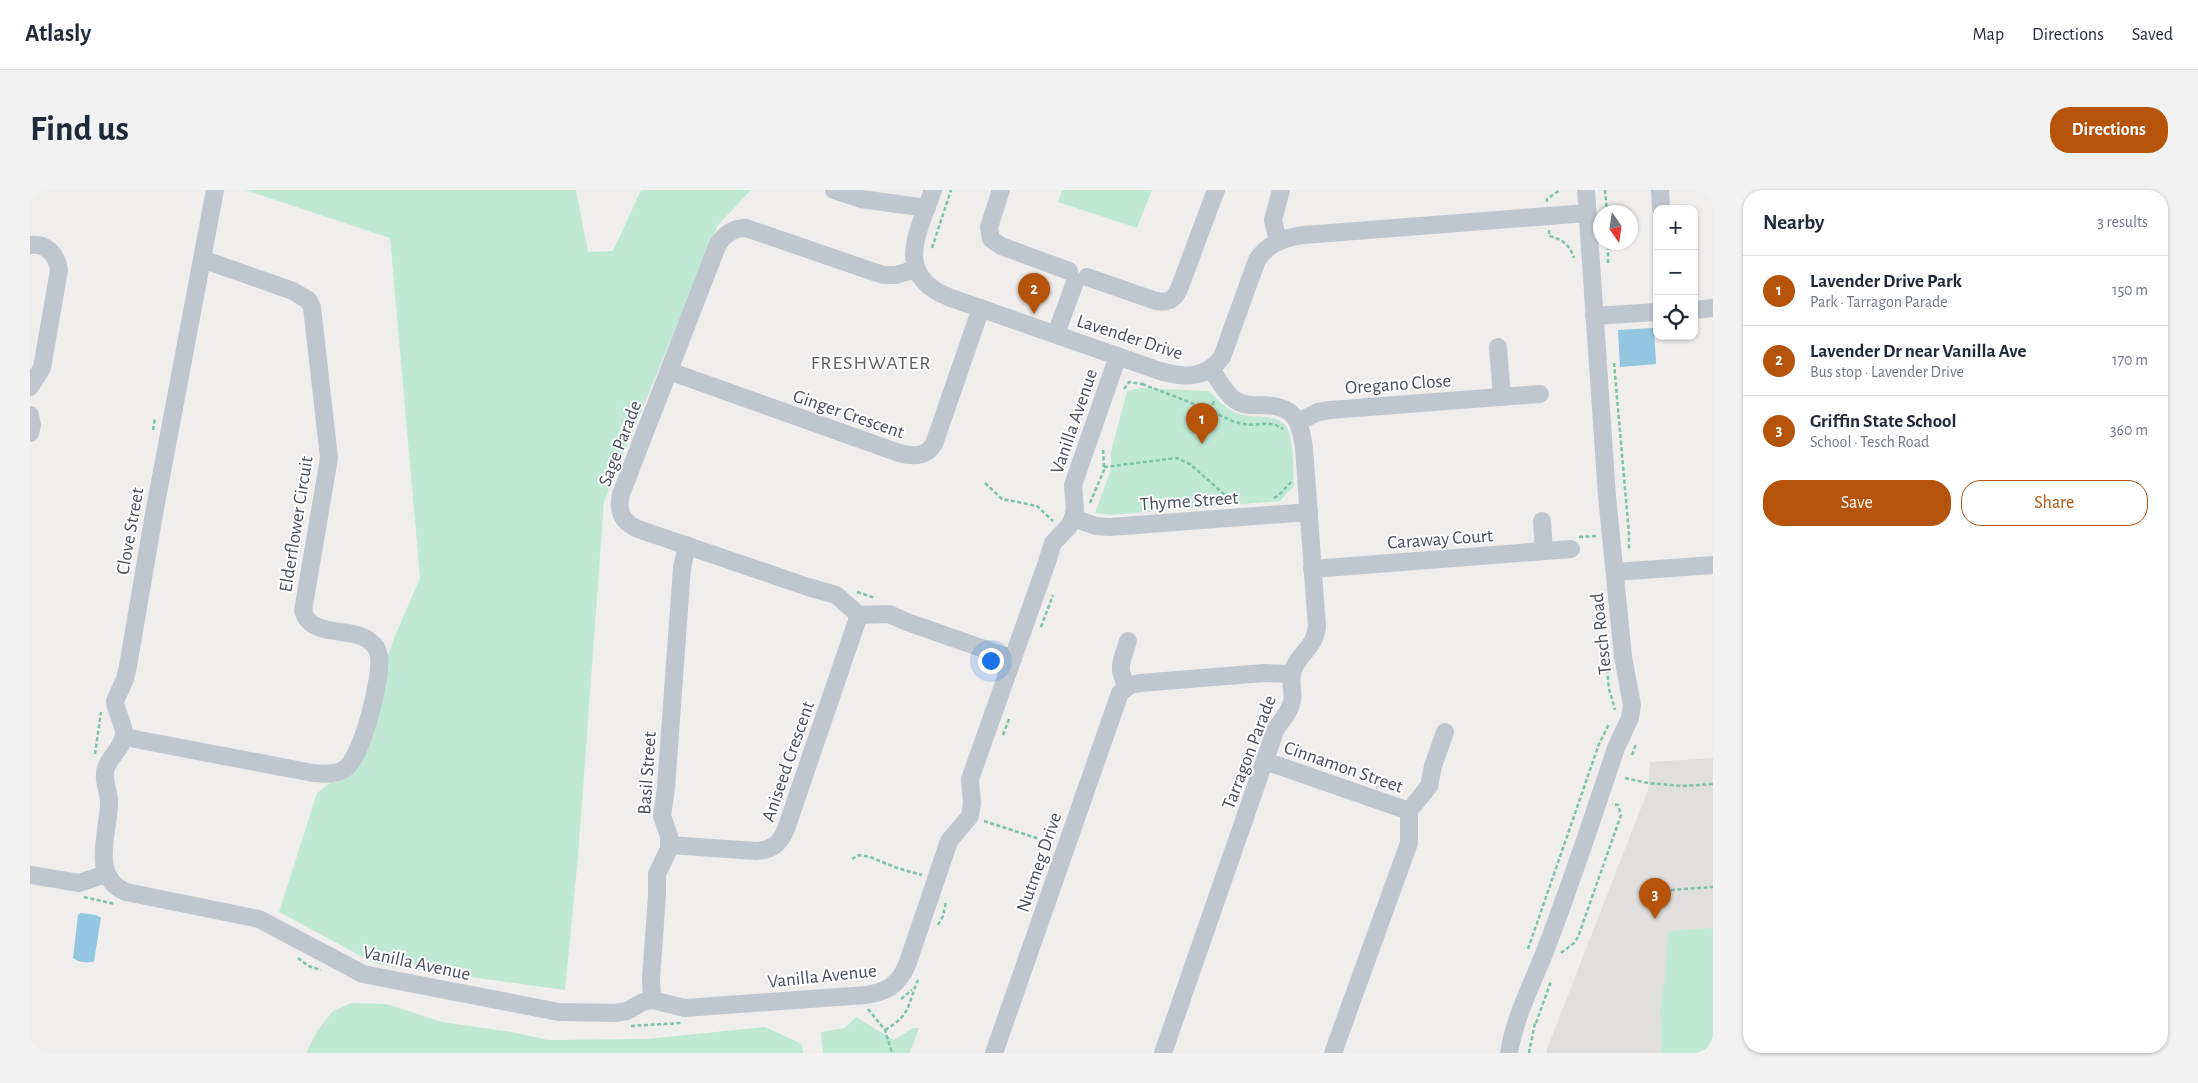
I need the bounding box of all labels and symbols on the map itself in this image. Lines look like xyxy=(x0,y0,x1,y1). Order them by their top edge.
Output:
north arrow xyxy=(1593,205,1638,250)
pin: 2 xyxy=(1018,273,1050,314)
street label: Lavender Drive xyxy=(1074,311,1185,363)
district label: FRESHWATER xyxy=(811,353,931,373)
street label: Vanilla Avenue xyxy=(1048,367,1101,476)
street label: Oregano Close xyxy=(1344,371,1452,398)
street label: Ginger Crescent xyxy=(790,386,907,442)
street label: Sage Parade xyxy=(595,398,645,489)
pin: 1 xyxy=(1186,403,1218,444)
street label: Elderflower Circuit xyxy=(276,455,317,594)
street label: Clove Street xyxy=(113,486,147,576)
street label: Thyme Street xyxy=(1139,489,1239,514)
street label: Caraway Court xyxy=(1387,526,1494,553)
street label: Tesch Road xyxy=(1588,592,1615,676)
your location xyxy=(978,648,1004,674)
street label: Tarragon Parade xyxy=(1219,693,1280,812)
street label: Aniseed Crescent xyxy=(759,699,818,824)
street label: Basil Street xyxy=(635,731,660,815)
street label: Cinnamon Street xyxy=(1282,738,1405,797)
street label: Nutmeg Drive xyxy=(1013,810,1065,915)
pin: 3 xyxy=(1639,878,1671,919)
street label: Vanilla Avenue xyxy=(361,943,472,984)
street label: Vanilla Avenue xyxy=(767,961,878,992)

